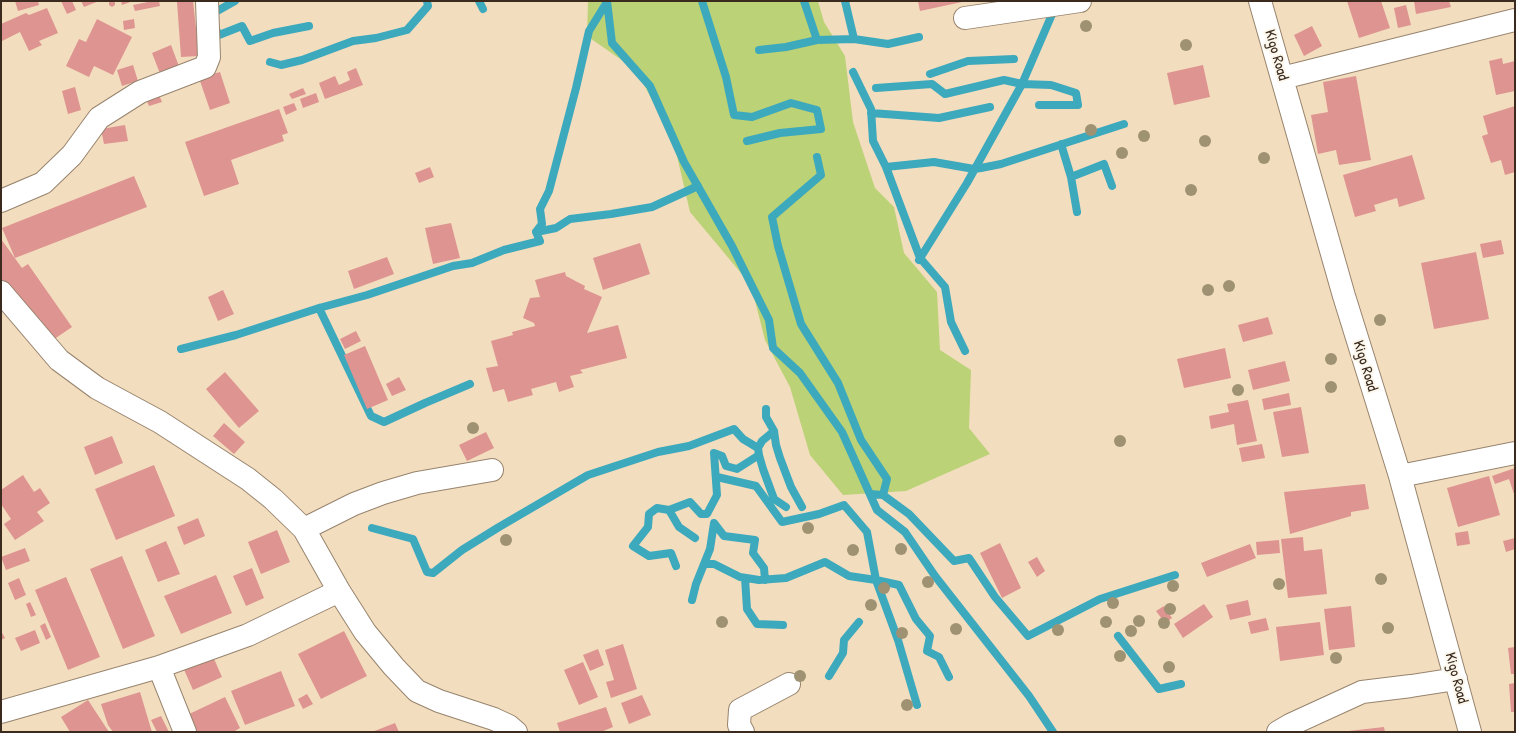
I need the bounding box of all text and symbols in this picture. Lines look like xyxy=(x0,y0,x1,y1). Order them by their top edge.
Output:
street label: Kigo Road xyxy=(1260,28,1292,82)
street label: Kigo Road xyxy=(1349,339,1381,393)
street label: Kigo Road xyxy=(1441,651,1471,705)

